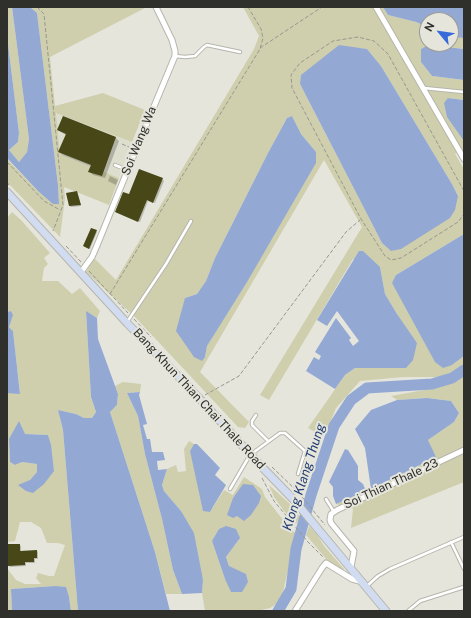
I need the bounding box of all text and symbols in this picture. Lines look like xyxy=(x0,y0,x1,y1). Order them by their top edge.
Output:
north arrow xyxy=(419,12,459,52)
text: N xyxy=(422,20,437,33)
street label: Soi Wang Wa xyxy=(119,104,159,178)
street label: Bang Khun Thian Chai Thale Road xyxy=(130,326,268,472)
water label: Klong Klang Thung xyxy=(279,421,329,533)
street label: Soi Thian Thale 23 xyxy=(341,456,441,512)

